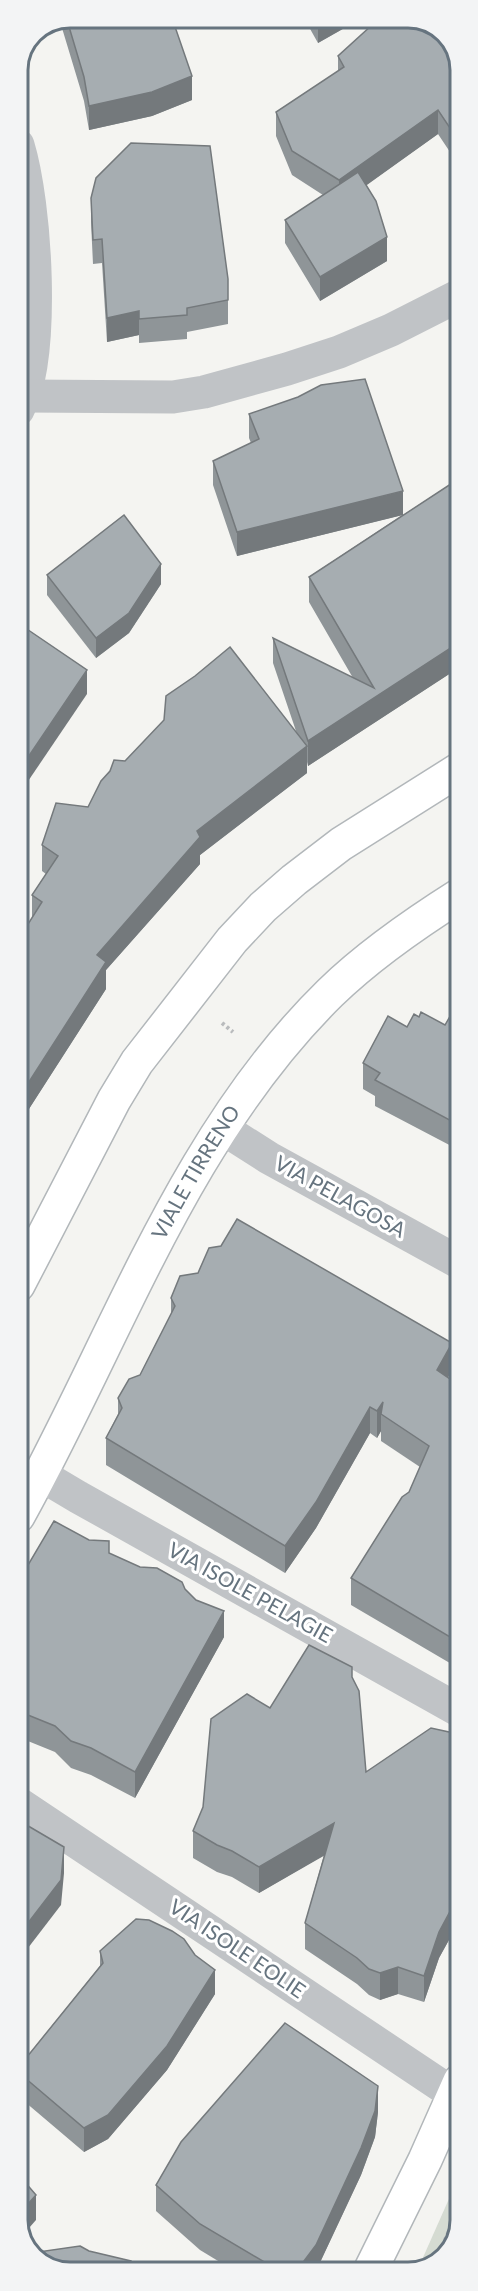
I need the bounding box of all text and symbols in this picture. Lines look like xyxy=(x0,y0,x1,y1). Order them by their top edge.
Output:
street label: VIALE TIRRENO xyxy=(146,1100,244,1243)
street label: VIA PELAGOSA xyxy=(271,1149,411,1242)
street label: VIA ISOLE PELAGIE xyxy=(164,1536,337,1647)
street label: VIA ISOLE EOLIE xyxy=(165,1893,311,2003)

